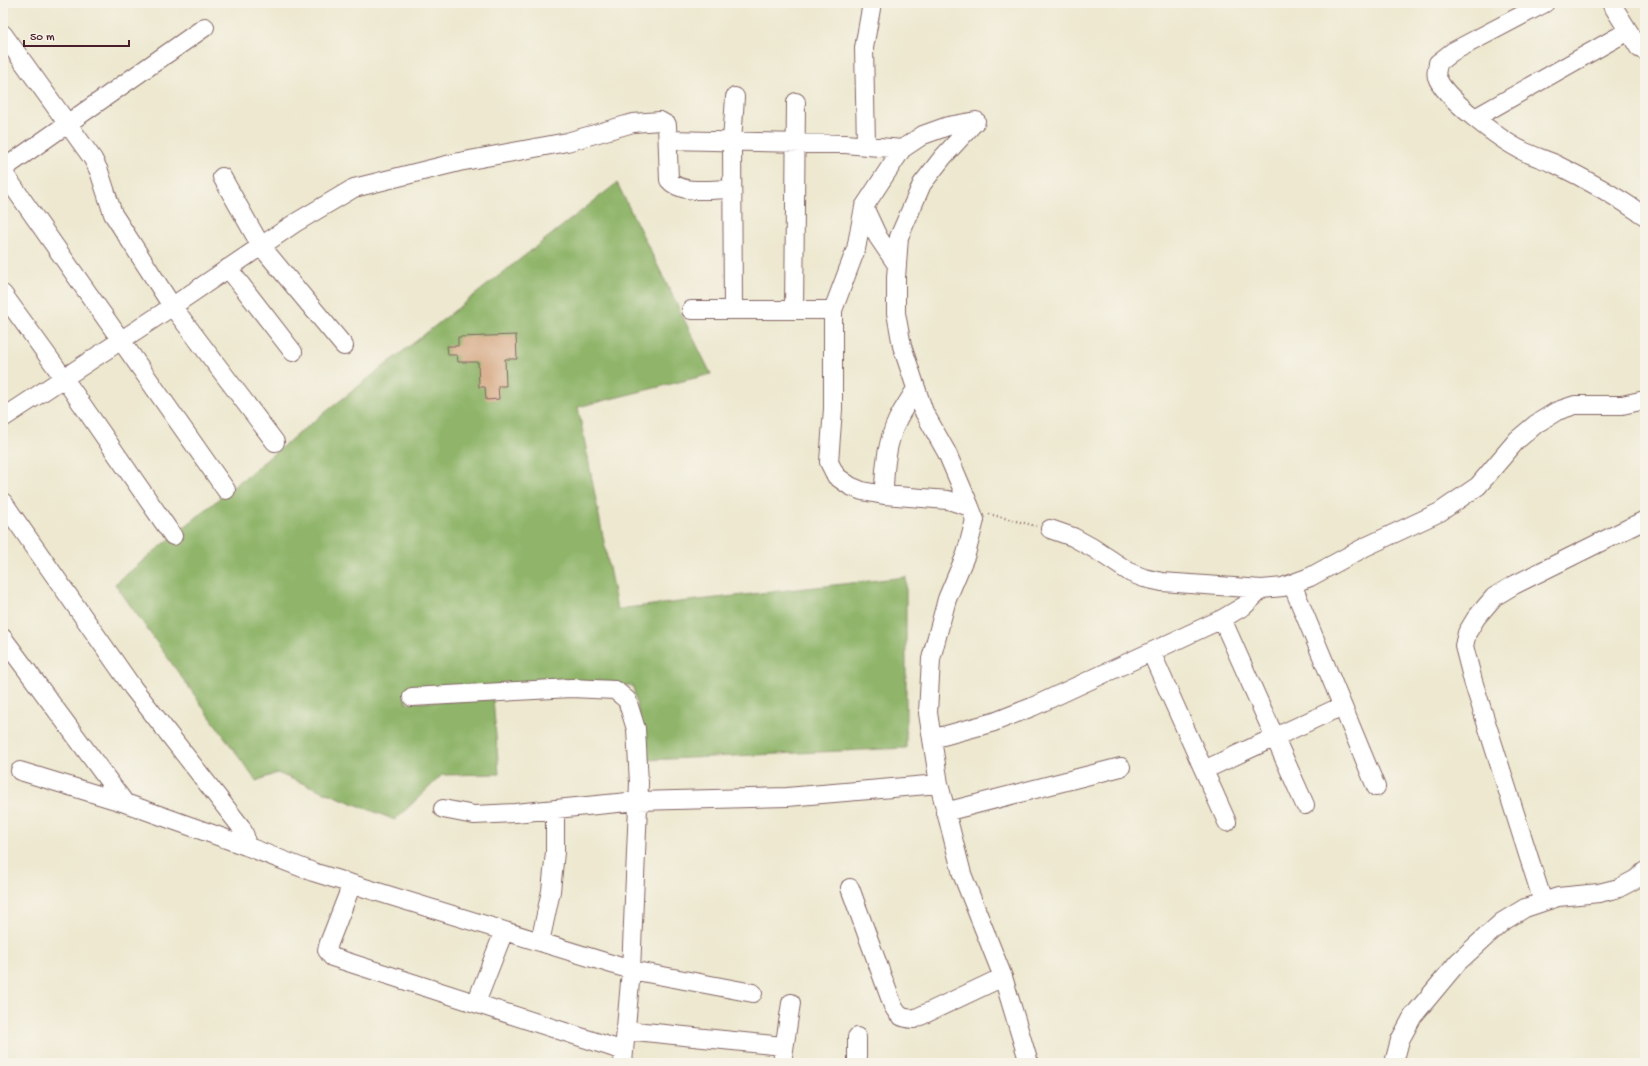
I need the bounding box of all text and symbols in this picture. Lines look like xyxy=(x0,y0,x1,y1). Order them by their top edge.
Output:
scale bar xyxy=(24,22,129,48)
text: 50 m xyxy=(30,31,55,45)

